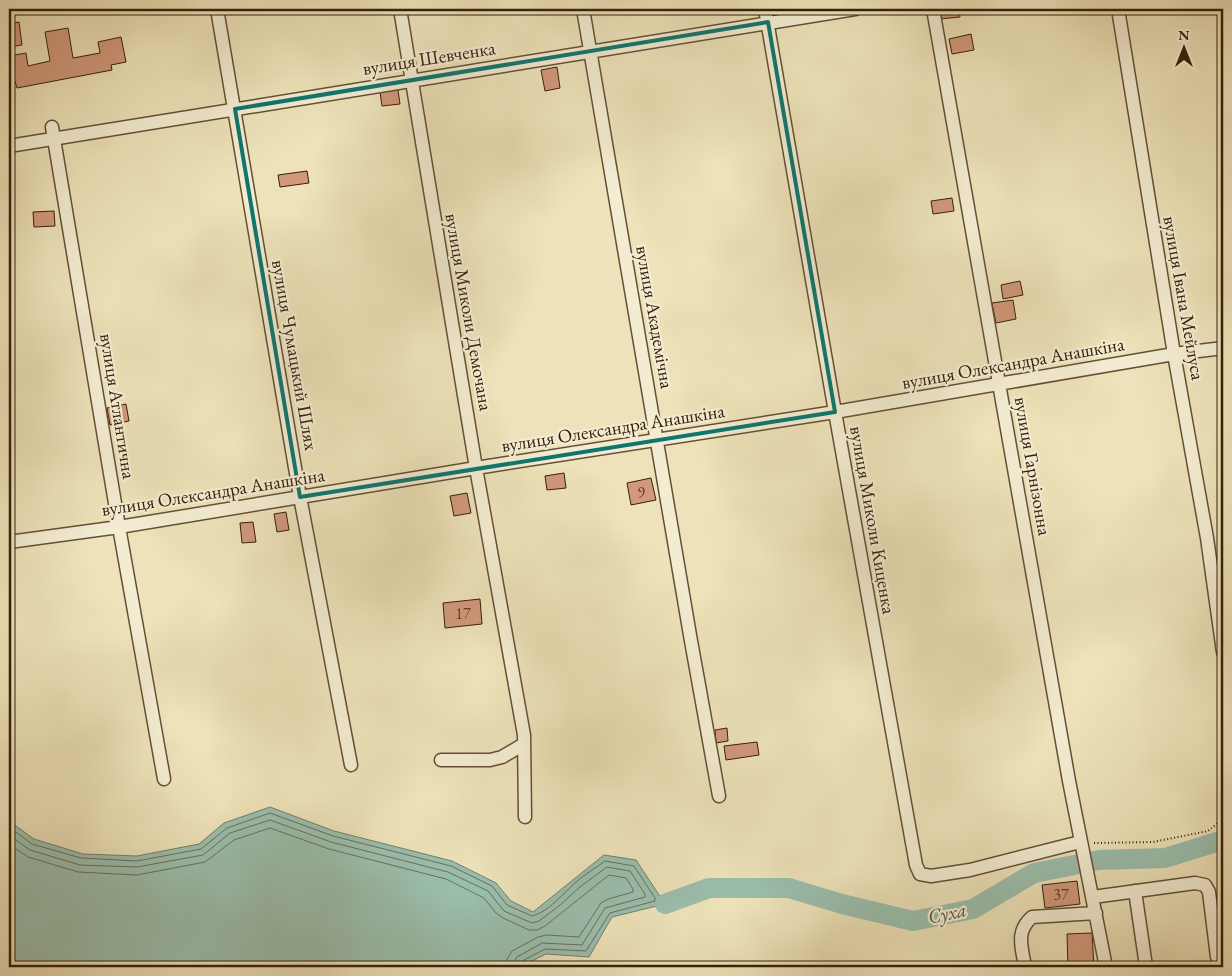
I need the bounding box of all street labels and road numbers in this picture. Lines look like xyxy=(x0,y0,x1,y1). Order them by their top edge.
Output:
street label: вулиця Шевченка xyxy=(361,35,498,81)
street label: вулиця Миколи Демочана xyxy=(439,211,499,413)
street label: вулиця Івана Мейлуса xyxy=(1157,214,1211,383)
street label: вулиця Академічна xyxy=(630,243,680,391)
street label: вулиця Чумацький Шлях xyxy=(266,258,324,453)
street label: вулиця Атлантична xyxy=(94,331,142,481)
street label: вулиця Олександра Анашкіна xyxy=(900,331,1127,395)
street label: вулиця Гарнізонна xyxy=(1008,395,1058,538)
street label: вулиця Олександра Анашкіна xyxy=(500,398,727,458)
street label: вулиця Миколи Киценка xyxy=(844,424,902,616)
street label: вулиця Олександра Анашкіна xyxy=(100,462,327,522)

